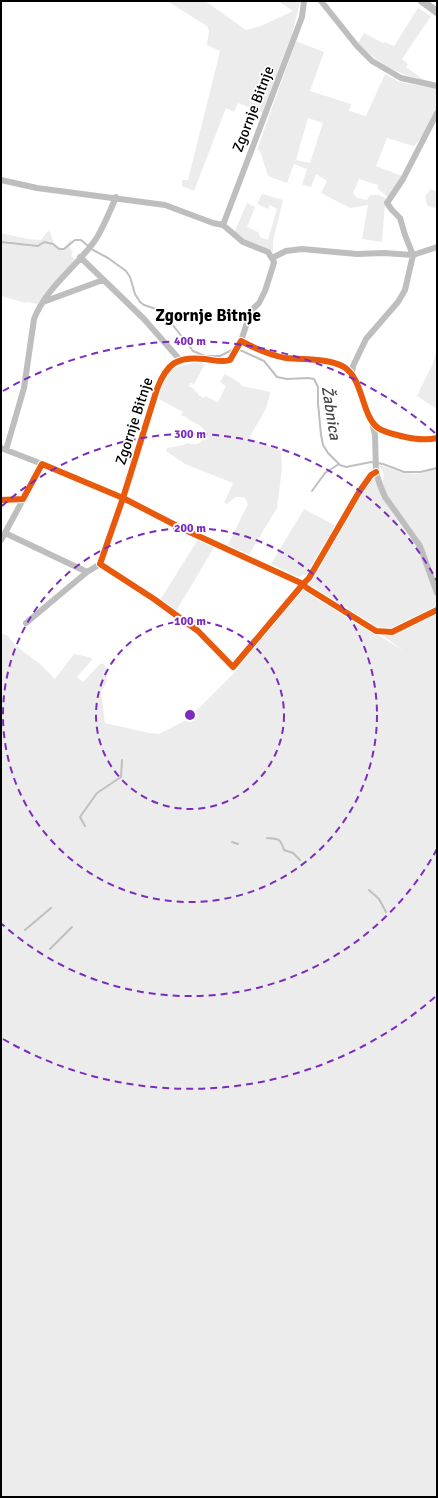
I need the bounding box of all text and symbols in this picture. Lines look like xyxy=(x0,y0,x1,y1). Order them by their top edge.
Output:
street label: Zgornje Bitnje xyxy=(228,63,278,155)
district label: Zgornje Bitnje xyxy=(155,305,261,326)
text: 400 m xyxy=(174,334,206,349)
street label: Zgornje Bitnje xyxy=(111,375,157,467)
water label: Žabnica xyxy=(317,385,345,442)
text: 300 m xyxy=(174,427,206,442)
text: 200 m xyxy=(174,521,206,536)
text: 100 m xyxy=(174,614,206,629)
centre of rings xyxy=(183,708,197,722)

